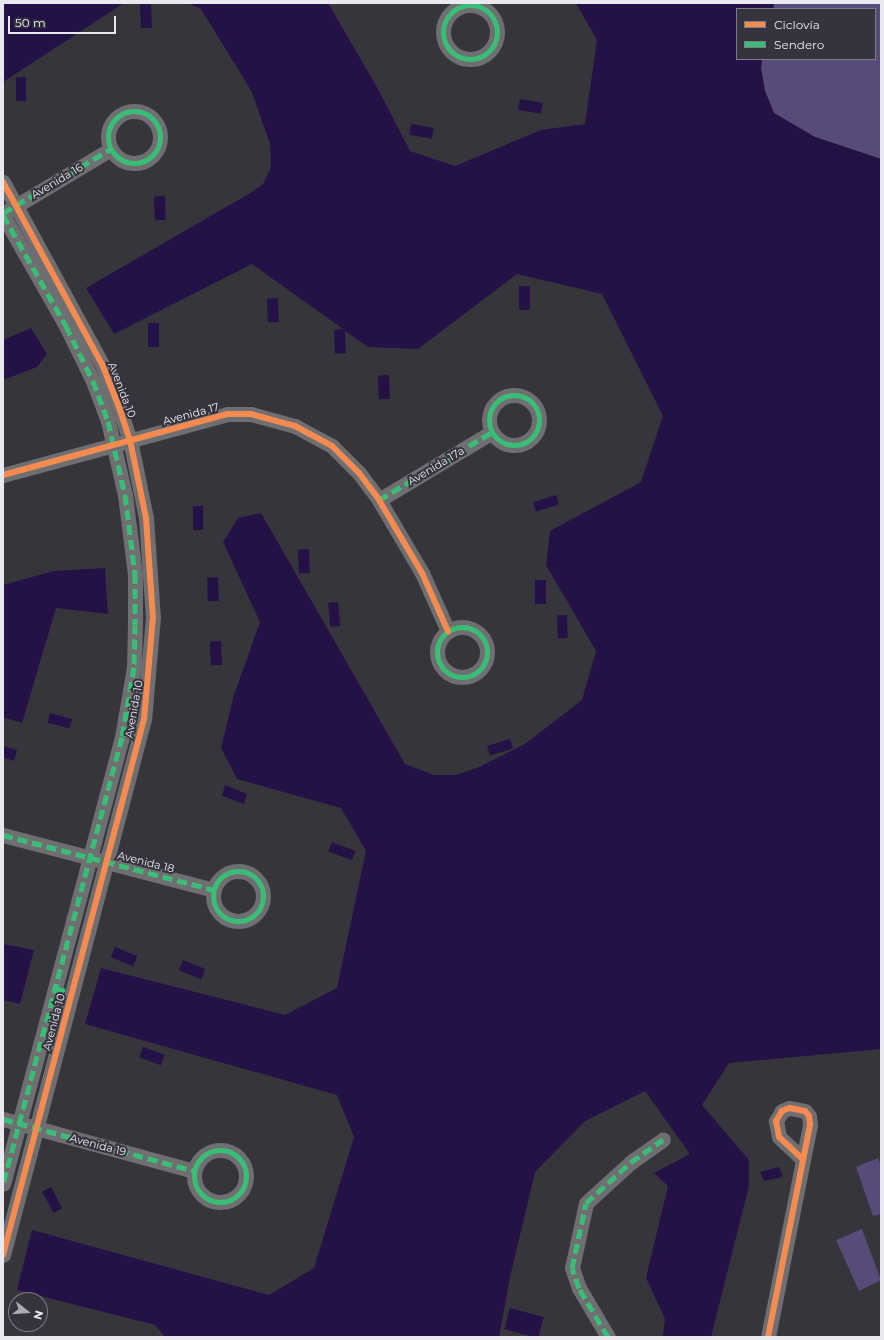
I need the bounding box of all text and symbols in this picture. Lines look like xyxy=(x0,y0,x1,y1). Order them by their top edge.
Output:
scale bar xyxy=(10,8,118,34)
legend xyxy=(736,8,876,60)
text: 50 m xyxy=(15,15,46,30)
text: Ciclovía xyxy=(774,17,820,32)
text: Sendero xyxy=(774,37,824,52)
street label: Avenida 16 xyxy=(29,160,85,202)
street label: Avenida 10 xyxy=(105,360,139,420)
street label: Avenida 17 xyxy=(161,400,221,428)
street label: Avenida 17a xyxy=(405,444,467,488)
street label: Avenida 10 xyxy=(122,679,146,739)
street label: Avenida 18 xyxy=(116,849,176,875)
street label: Avenida 10 xyxy=(40,992,68,1052)
street label: Avenida 19 xyxy=(68,1131,128,1159)
north arrow xyxy=(8,1292,48,1332)
text: N xyxy=(31,1309,47,1322)

